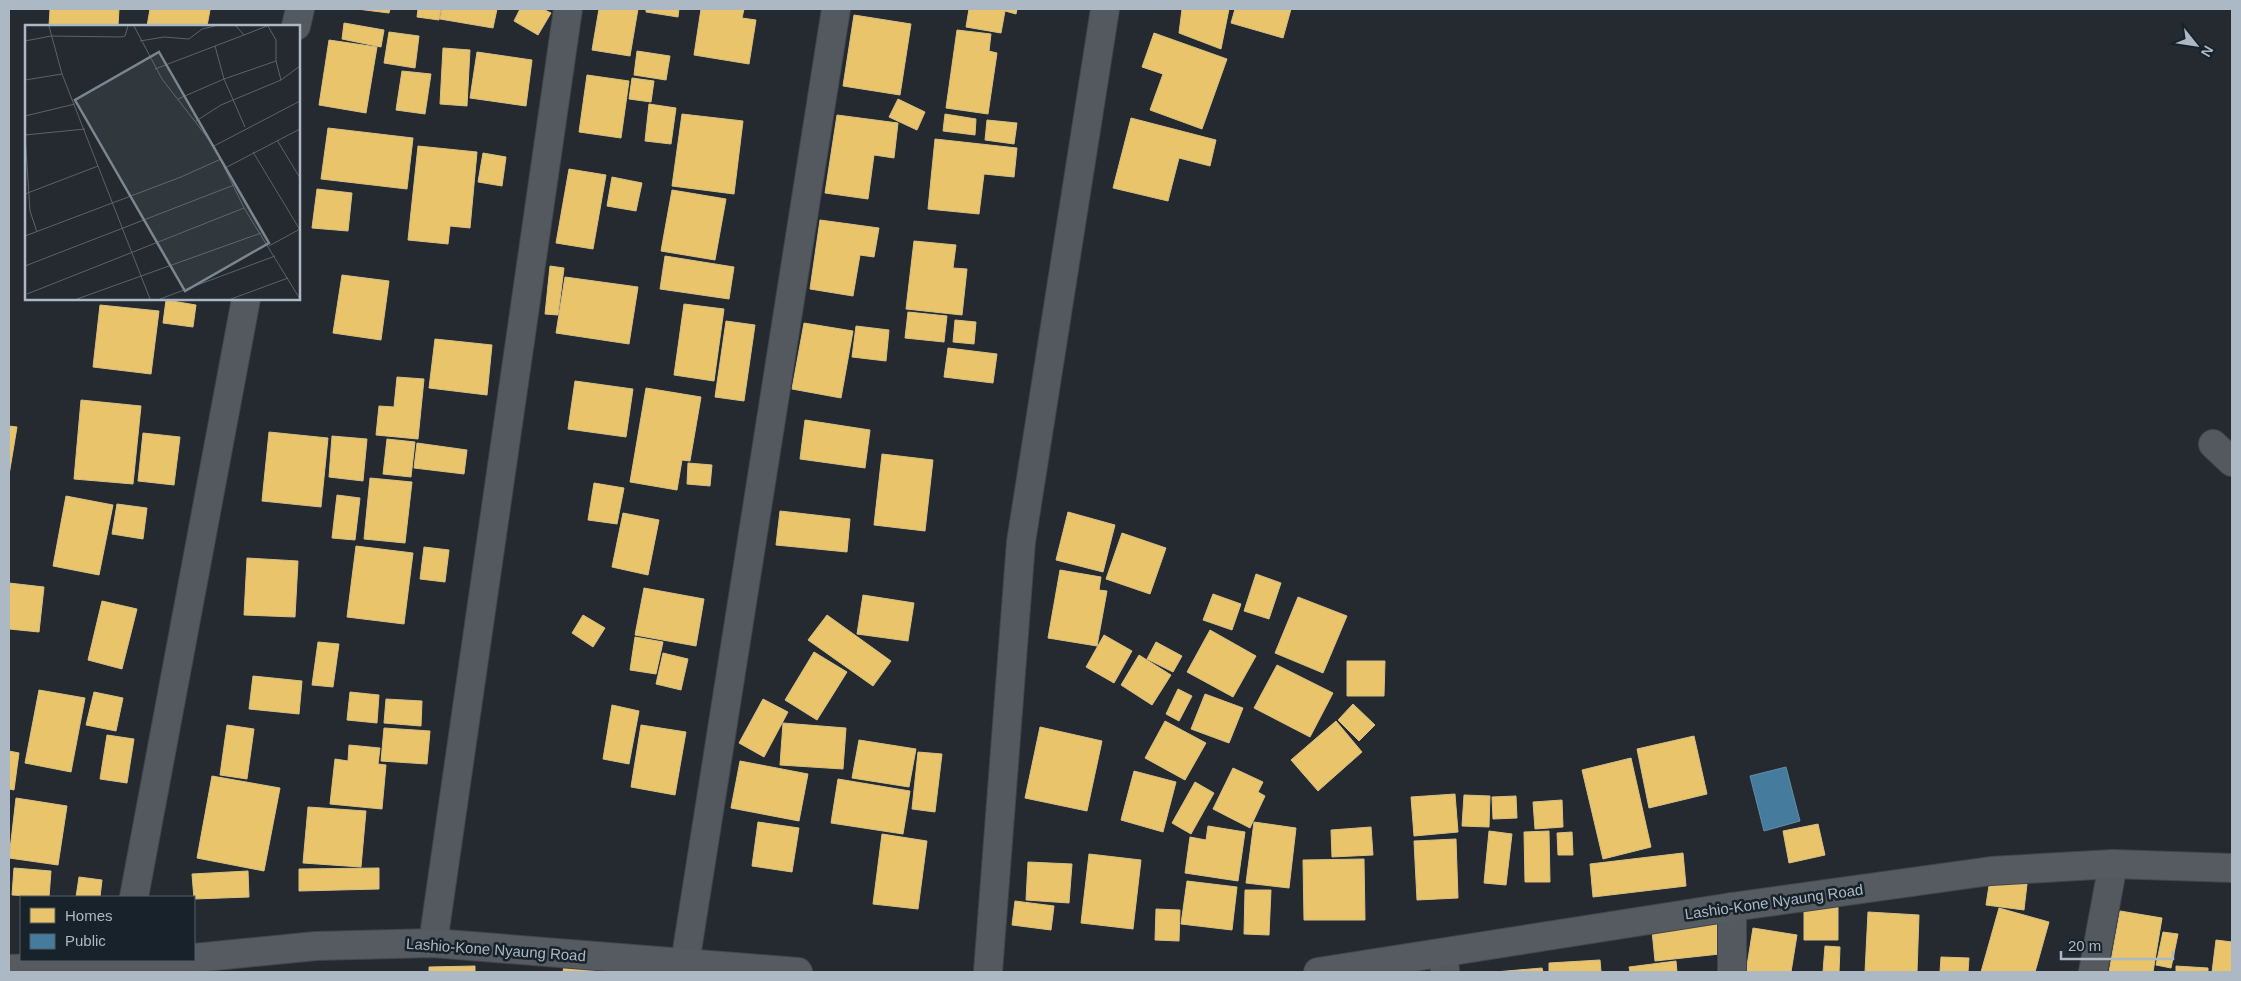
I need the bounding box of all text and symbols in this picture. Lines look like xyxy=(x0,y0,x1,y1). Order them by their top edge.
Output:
north arrow xyxy=(2171,20,2221,70)
inset map xyxy=(25,25,300,300)
text: N xyxy=(2198,43,2217,60)
street label: Lashio-Kone Nyaung Road xyxy=(1684,881,1864,922)
legend xyxy=(20,896,195,961)
text: Homes xyxy=(65,907,113,924)
scale bar xyxy=(2061,928,2174,960)
text: Public xyxy=(65,932,106,949)
street label: Lashio-Kone Nyaung Road xyxy=(406,935,586,964)
text: 20 m xyxy=(2068,937,2101,954)

